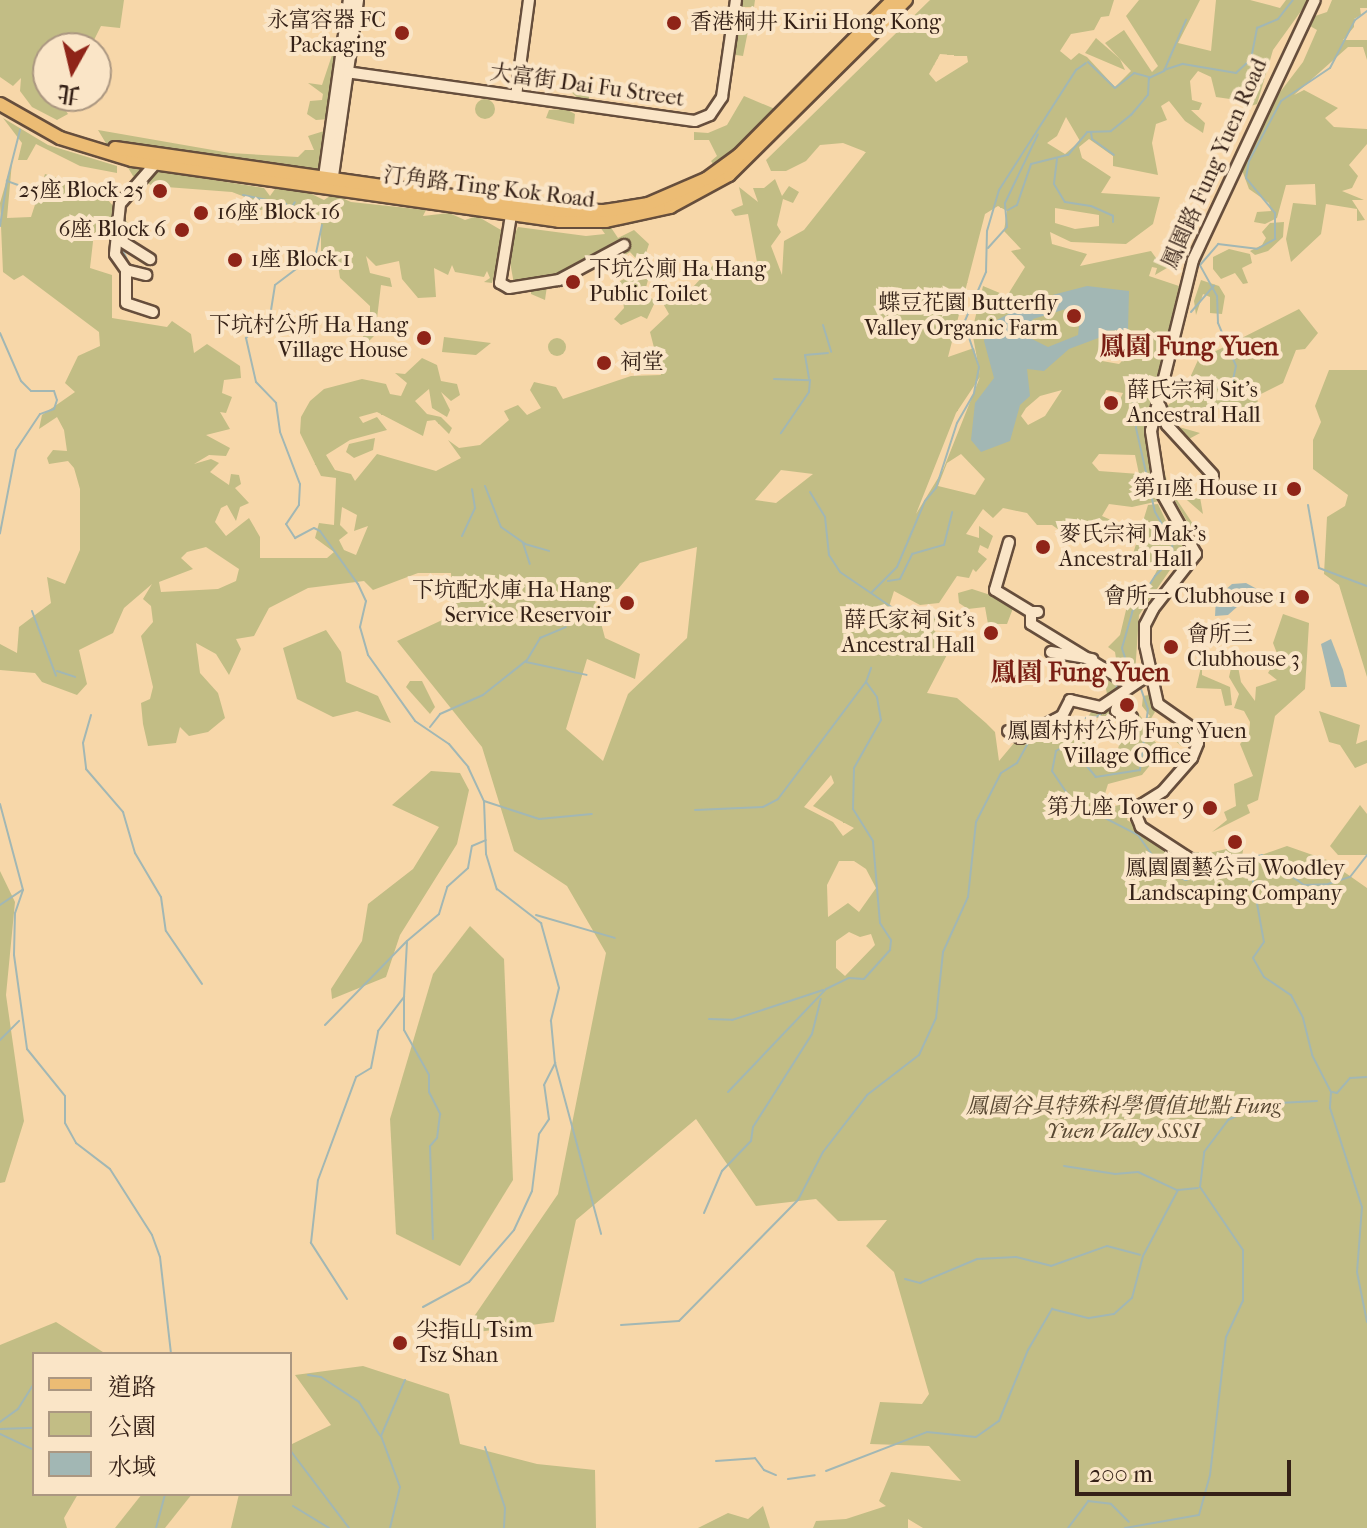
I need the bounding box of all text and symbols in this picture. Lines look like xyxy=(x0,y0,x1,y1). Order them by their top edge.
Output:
place label: 永富容器 FC Packaging xyxy=(267,7,386,58)
place label: 香港桐井 Kirii Hong Kong xyxy=(690,10,941,36)
marker: 香港桐井 Kirii Hong Kong xyxy=(665,14,683,32)
marker: 永富容器 FC Packaging xyxy=(393,24,411,42)
north arrow xyxy=(32,32,112,112)
street label: 鳳園路 Fung Yuen Road xyxy=(1157,55,1273,273)
street label: 大富街 Dai Fu Street xyxy=(488,59,686,113)
text: 北 xyxy=(56,79,82,108)
street label: 汀角路 Ting Kok Road xyxy=(382,162,596,214)
place label: 25座 Block 25 xyxy=(19,178,144,204)
marker: 25座 Block 25 xyxy=(151,182,169,200)
place label: 16座 Block 16 xyxy=(217,200,340,226)
marker: 16座 Block 16 xyxy=(192,204,210,222)
place label: 6座 Block 6 xyxy=(58,217,166,243)
marker: 6座 Block 6 xyxy=(173,221,191,239)
place label: 1座 Block 1 xyxy=(251,247,350,273)
marker: 1座 Block 1 xyxy=(226,251,244,269)
place label: 下坑公廁 Ha Hang Public Toilet xyxy=(589,256,766,308)
marker: 下坑公廁 Ha Hang Public Toilet xyxy=(564,273,582,291)
place label: 蝶豆花園 Butterfly Valley Organic Farm xyxy=(864,290,1058,342)
marker: 蝶豆花園 Butterfly Valley Organic Farm xyxy=(1065,307,1083,325)
place label: 下坑村公所 Ha Hang Village House xyxy=(209,312,408,364)
marker: 下坑村公所 Ha Hang Village House xyxy=(415,329,433,347)
district label: 鳳園 Fung Yuen xyxy=(1099,331,1279,363)
place label: 祠堂 xyxy=(620,350,664,376)
marker: 祠堂 xyxy=(595,354,613,372)
place label: 薛氏宗祠 Sit's Ancestral Hall xyxy=(1127,377,1261,428)
marker: 薛氏宗祠 Sit's Ancestral Hall xyxy=(1102,394,1120,412)
place label: 第11座 House 11 xyxy=(1134,476,1278,502)
marker: 第11座 House 11 xyxy=(1285,480,1303,498)
place label: 麥氏宗祠 Mak's Ancestral Hall xyxy=(1059,521,1206,572)
marker: 麥氏宗祠 Mak's Ancestral Hall xyxy=(1034,538,1052,556)
place label: 下坑配水庫 Ha Hang Service Reservoir xyxy=(412,577,611,628)
place label: 會所一 Clubhouse 1 xyxy=(1104,584,1286,610)
marker: 會所一 Clubhouse 1 xyxy=(1293,588,1311,606)
marker: 下坑配水庫 Ha Hang Service Reservoir xyxy=(618,594,636,612)
place label: 薛氏家祠 Sit's Ancestral Hall xyxy=(841,607,975,658)
place label: 會所三 Clubhouse 3 xyxy=(1187,621,1300,672)
marker: 薛氏家祠 Sit's Ancestral Hall xyxy=(982,624,1000,642)
marker: 會所三 Clubhouse 3 xyxy=(1162,638,1180,656)
district label: 鳳園 Fung Yuen xyxy=(990,657,1170,689)
marker: 鳳園村村公所 Fung Yuen Village Office xyxy=(1118,696,1136,714)
place label: 鳳園村村公所 Fung Yuen Village Office xyxy=(1007,718,1247,770)
place label: 第九座 Tower 9 xyxy=(1047,795,1194,821)
marker: 第九座 Tower 9 xyxy=(1201,799,1219,817)
marker: 鳳園園藝公司 Woodley Landscaping Company xyxy=(1226,833,1244,851)
place label: 鳳園園藝公司 Woodley Landscaping Company xyxy=(1125,855,1345,906)
park label: 鳳園谷具特殊科學價值地點 Fung Yuen Valley SSSI xyxy=(966,1093,1280,1144)
place label: 尖指山 Tsim Tsz Shan xyxy=(416,1317,533,1368)
marker: 尖指山 Tsim Tsz Shan xyxy=(391,1334,409,1352)
legend xyxy=(32,1352,292,1496)
text: 道路 xyxy=(108,1373,156,1401)
text: 公園 xyxy=(108,1413,156,1441)
scale bar xyxy=(1079,1444,1295,1494)
text: 水域 xyxy=(108,1453,156,1481)
text: 200 m xyxy=(1089,1460,1153,1488)

